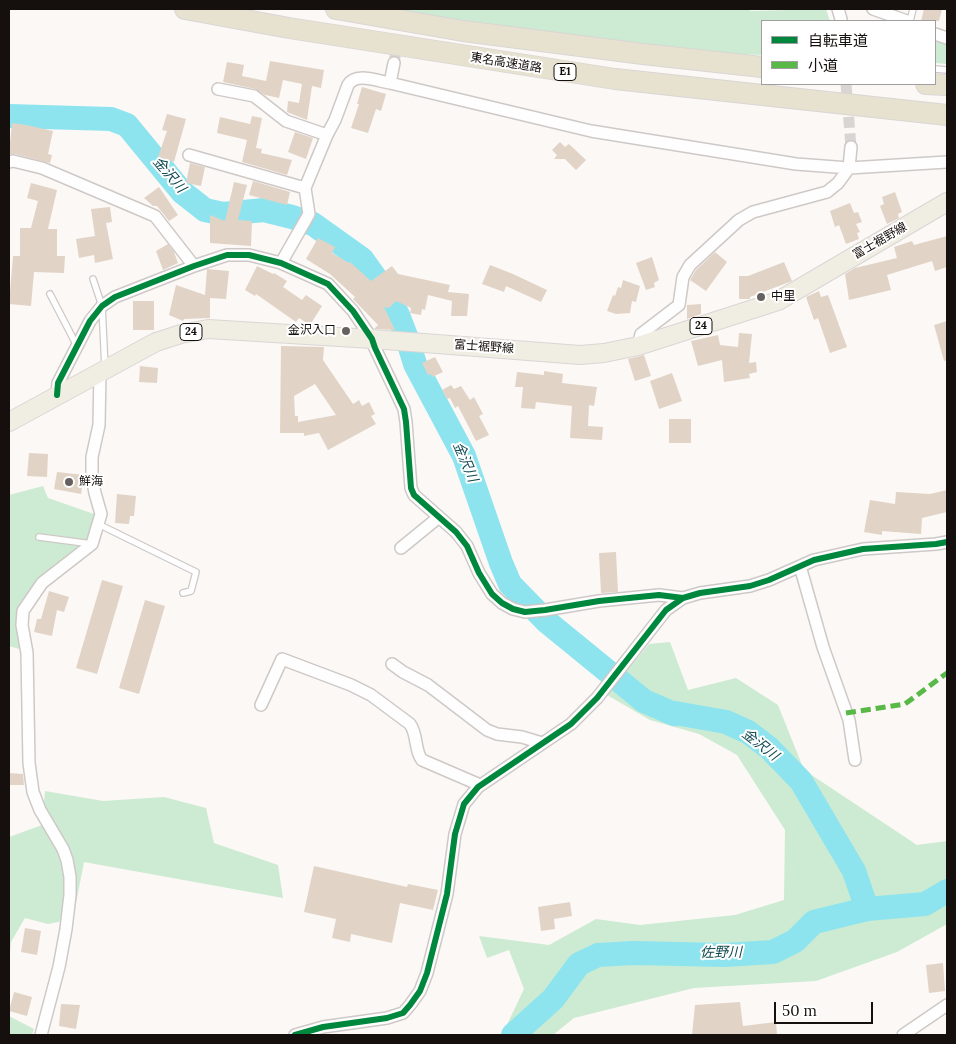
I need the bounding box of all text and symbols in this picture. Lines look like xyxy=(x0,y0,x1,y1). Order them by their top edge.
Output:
legend xyxy=(761,20,936,85)
text: 自転車道 xyxy=(808,31,868,50)
street label: 東名高速道路 xyxy=(469,50,543,76)
text: 小道 xyxy=(808,56,838,75)
road number: E1 xyxy=(554,64,576,80)
water label: 金沢川 xyxy=(149,154,189,196)
street label: 富士裾野線 xyxy=(850,220,910,262)
place label: 中里 xyxy=(771,290,795,304)
marker: 中里 xyxy=(755,291,767,303)
road number: 24 xyxy=(690,318,712,334)
road number: 24 xyxy=(180,324,202,341)
place label: 金沢入口 xyxy=(288,324,336,338)
marker: 金沢入口 xyxy=(340,325,352,337)
street label: 富士裾野線 xyxy=(454,338,514,356)
water label: 金沢川 xyxy=(449,439,481,485)
place label: 鮮海 xyxy=(79,475,103,489)
marker: 鮮海 xyxy=(63,476,75,488)
water label: 金沢川 xyxy=(738,725,782,765)
water label: 佐野川 xyxy=(700,944,742,962)
scale bar xyxy=(776,992,875,1024)
text: 50 m xyxy=(782,1001,817,1020)

